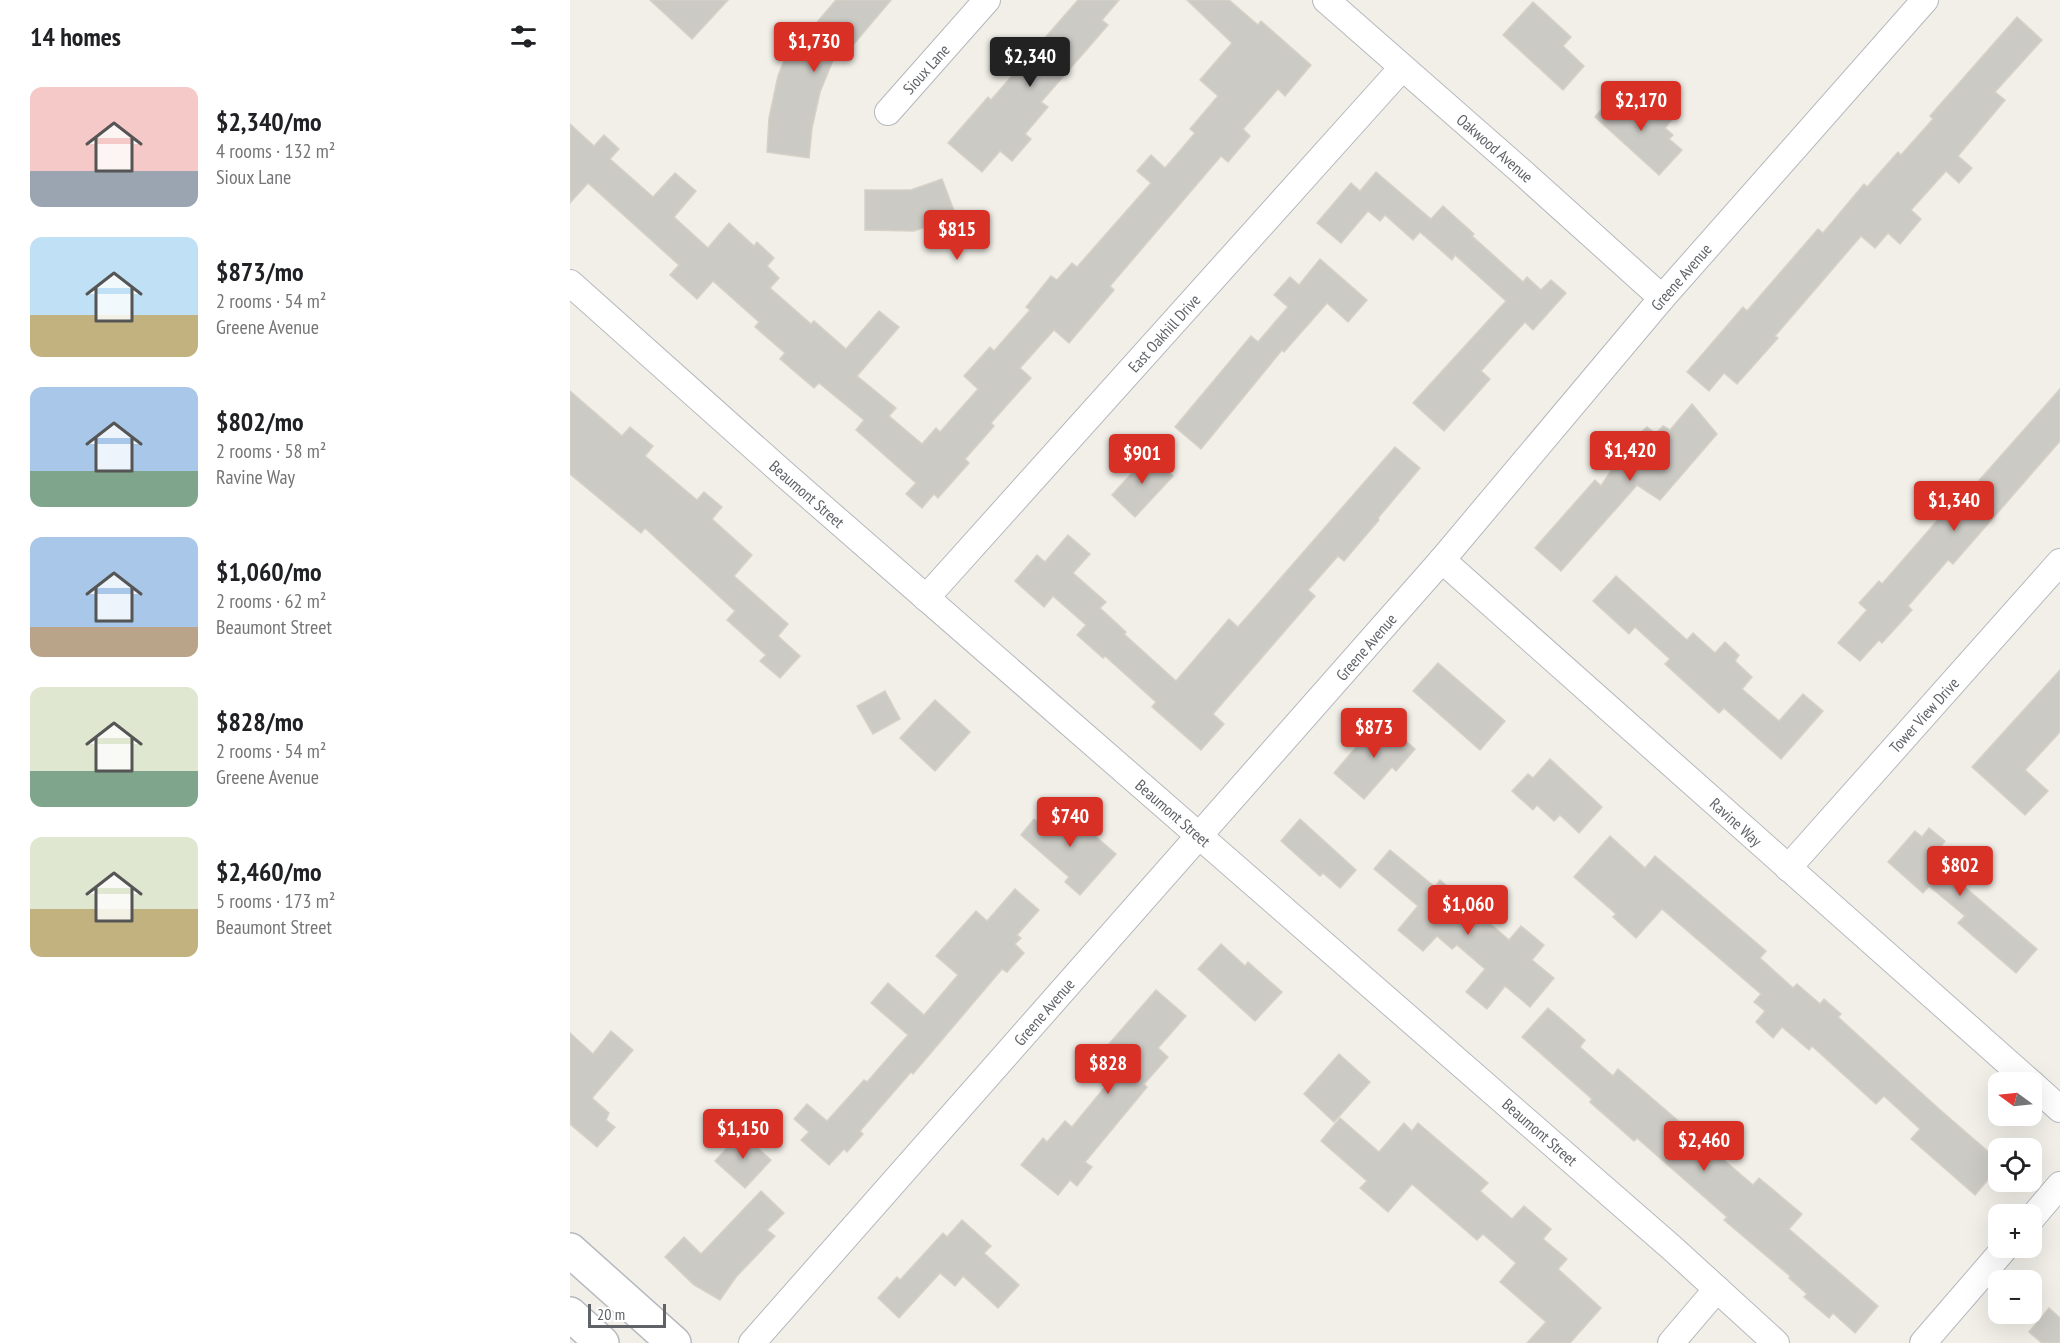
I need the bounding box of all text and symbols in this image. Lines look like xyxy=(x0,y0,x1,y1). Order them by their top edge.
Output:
text: 14 homes xyxy=(30,20,121,53)
icon: filters xyxy=(507,20,540,53)
pin: $1,730 xyxy=(765,22,863,73)
text: $1,730 xyxy=(788,28,840,54)
pin: $2,340 xyxy=(981,37,1079,88)
street label: Sioux Lane xyxy=(898,40,954,98)
text: $2,340 xyxy=(1004,43,1056,69)
pin: $2,170 xyxy=(1592,81,1690,132)
text: $2,170 xyxy=(1615,87,1667,113)
text: $2,340/mo xyxy=(216,105,322,138)
street label: Oakwood Avenue xyxy=(1453,109,1537,187)
icon: home xyxy=(78,111,150,183)
text: 4 rooms · 132 m² xyxy=(216,138,335,164)
text: Sioux Lane xyxy=(216,164,291,190)
pin: $815 xyxy=(921,210,993,261)
text: $815 xyxy=(938,216,976,242)
street label: Greene Avenue xyxy=(1646,239,1716,315)
text: $873/mo xyxy=(216,255,304,288)
icon: home xyxy=(78,261,150,333)
text: 2 rooms · 54 m² xyxy=(216,288,326,314)
street label: East Oakhill Drive xyxy=(1124,290,1204,376)
text: Greene Avenue xyxy=(216,314,319,340)
text: $802/mo xyxy=(216,405,304,438)
icon: home xyxy=(78,411,150,483)
pin: $1,420 xyxy=(1581,431,1679,482)
pin: $901 xyxy=(1106,434,1178,485)
text: $1,420 xyxy=(1604,437,1656,463)
text: 2 rooms · 58 m² xyxy=(216,438,326,464)
text: $901 xyxy=(1123,440,1161,466)
street label: Beaumont Street xyxy=(765,456,849,532)
text: Ravine Way xyxy=(216,464,295,490)
pin: $1,340 xyxy=(1905,481,2003,532)
text: $1,340 xyxy=(1928,487,1980,513)
text: $1,060/mo xyxy=(216,555,322,588)
icon: home xyxy=(78,561,150,633)
text: 2 rooms · 62 m² xyxy=(216,588,326,614)
street label: Greene Avenue xyxy=(1331,609,1401,685)
text: Beaumont Street xyxy=(216,614,332,640)
street label: Tower View Drive xyxy=(1885,673,1963,757)
text: $828/mo xyxy=(216,705,304,738)
pin: $873 xyxy=(1338,708,1410,759)
icon: home xyxy=(78,711,150,783)
text: $873 xyxy=(1355,714,1393,740)
text: 2 rooms · 54 m² xyxy=(216,738,326,764)
text: Greene Avenue xyxy=(216,764,319,790)
street label: Beaumont Street xyxy=(1131,775,1215,851)
street label: Ravine Way xyxy=(1706,793,1766,851)
pin: $740 xyxy=(1034,797,1106,848)
text: $740 xyxy=(1051,803,1089,829)
pin: $802 xyxy=(1924,846,1996,897)
text: $802 xyxy=(1941,852,1979,878)
text: $2,460/mo xyxy=(216,855,322,888)
icon: home xyxy=(78,861,150,933)
pin: $1,060 xyxy=(1419,885,1517,936)
text: 5 rooms · 173 m² xyxy=(216,888,335,914)
text: $1,060 xyxy=(1442,891,1494,917)
text: Beaumont Street xyxy=(216,914,332,940)
street label: Greene Avenue xyxy=(1009,974,1079,1050)
pin: $828 xyxy=(1072,1044,1144,1095)
text: $828 xyxy=(1089,1050,1127,1076)
north arrow xyxy=(1988,1072,2042,1126)
map controls xyxy=(1988,1072,2042,1324)
street label: Beaumont Street xyxy=(1498,1094,1582,1170)
pin: $1,150 xyxy=(694,1109,792,1160)
text: $1,150 xyxy=(717,1115,769,1141)
pin: $2,460 xyxy=(1655,1121,1753,1172)
text: $2,460 xyxy=(1678,1127,1730,1153)
button: locate xyxy=(1988,1138,2042,1192)
button: + xyxy=(1988,1204,2042,1258)
button: − xyxy=(1988,1270,2042,1324)
scale bar xyxy=(588,1301,666,1328)
text: 20 m xyxy=(597,1304,625,1324)

